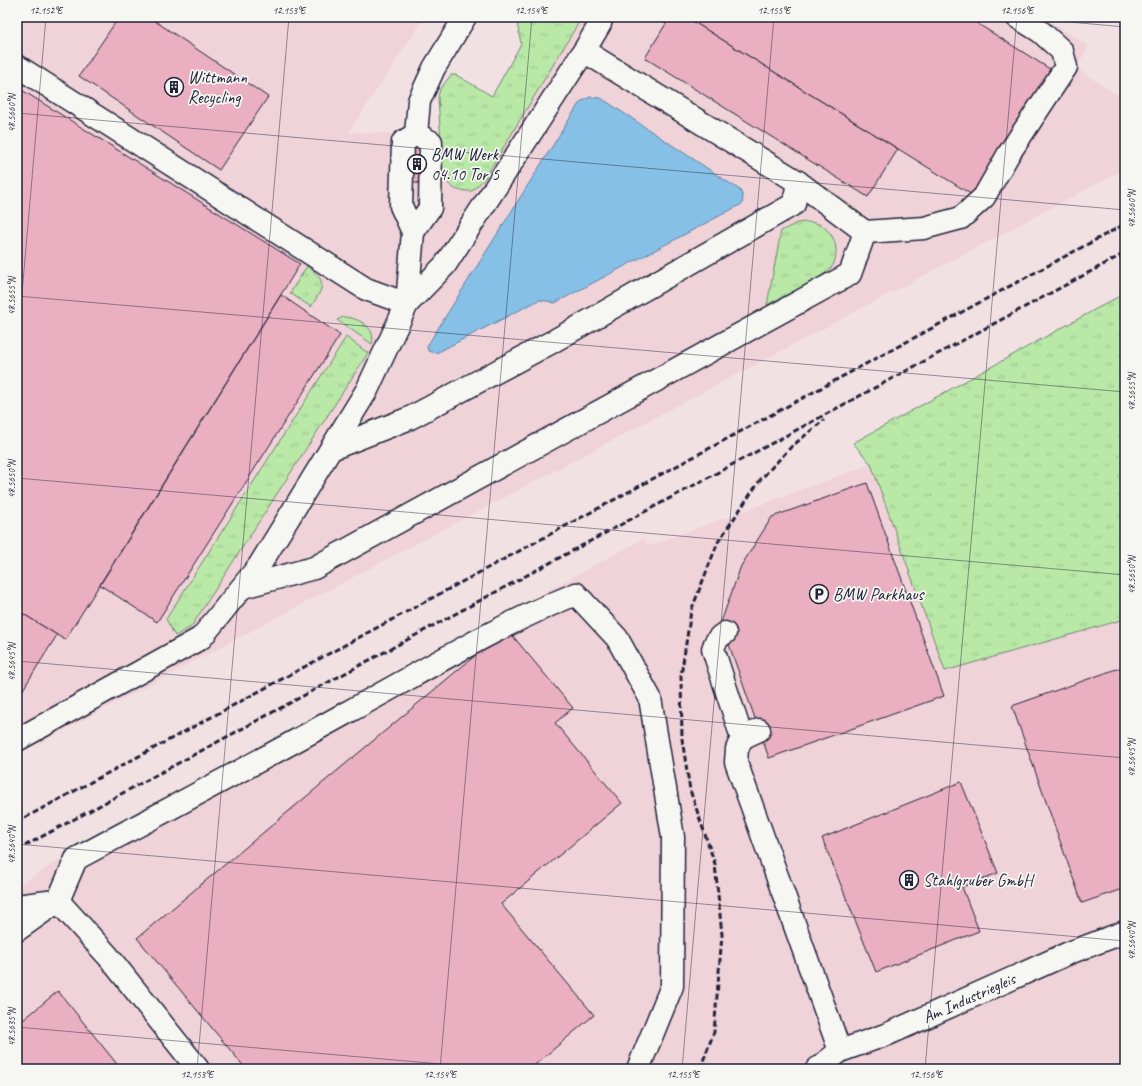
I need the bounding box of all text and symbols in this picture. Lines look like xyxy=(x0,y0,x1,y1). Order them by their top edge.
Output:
text: 12.152°E xyxy=(30,4,64,17)
text: 12.153°E xyxy=(273,4,307,17)
text: 12.154°E xyxy=(515,4,549,17)
text: 12.155°E xyxy=(758,4,792,17)
text: 12.156°E xyxy=(1001,4,1035,17)
place label: Wittmann Recycling xyxy=(188,67,247,108)
building icon: Wittmann Recycling xyxy=(163,76,185,98)
text: 48.5660°N xyxy=(5,92,18,132)
place label: BMW Werk 04.10 Tor 5 xyxy=(431,144,501,185)
building icon: BMW Werk 04.10 Tor 5 xyxy=(406,153,428,175)
text: 48.5660°N xyxy=(1125,188,1138,228)
text: 48.5655°N xyxy=(5,275,18,315)
text: 48.5655°N xyxy=(1125,371,1138,411)
text: 48.5650°N xyxy=(5,458,18,498)
text: 48.5650°N xyxy=(1125,554,1138,594)
parking icon: BMW Parkhaus xyxy=(808,583,830,605)
place label: BMW Parkhaus xyxy=(833,584,926,605)
text: 48.5645°N xyxy=(5,641,18,681)
text: 48.5645°N xyxy=(1125,737,1138,777)
text: 48.5640°N xyxy=(5,824,18,864)
building icon: Stahlgruber GmbH xyxy=(898,869,920,891)
place label: Stahlgruber GmbH xyxy=(923,870,1035,891)
text: 48.5640°N xyxy=(1125,920,1138,960)
street label: Am Industriegleis xyxy=(919,967,1021,1028)
text: 48.5635°N xyxy=(5,1006,18,1046)
text: 12.153°E xyxy=(181,1068,215,1081)
text: 12.154°E xyxy=(424,1068,458,1081)
text: 12.155°E xyxy=(667,1068,701,1081)
text: 12.156°E xyxy=(910,1068,944,1081)

